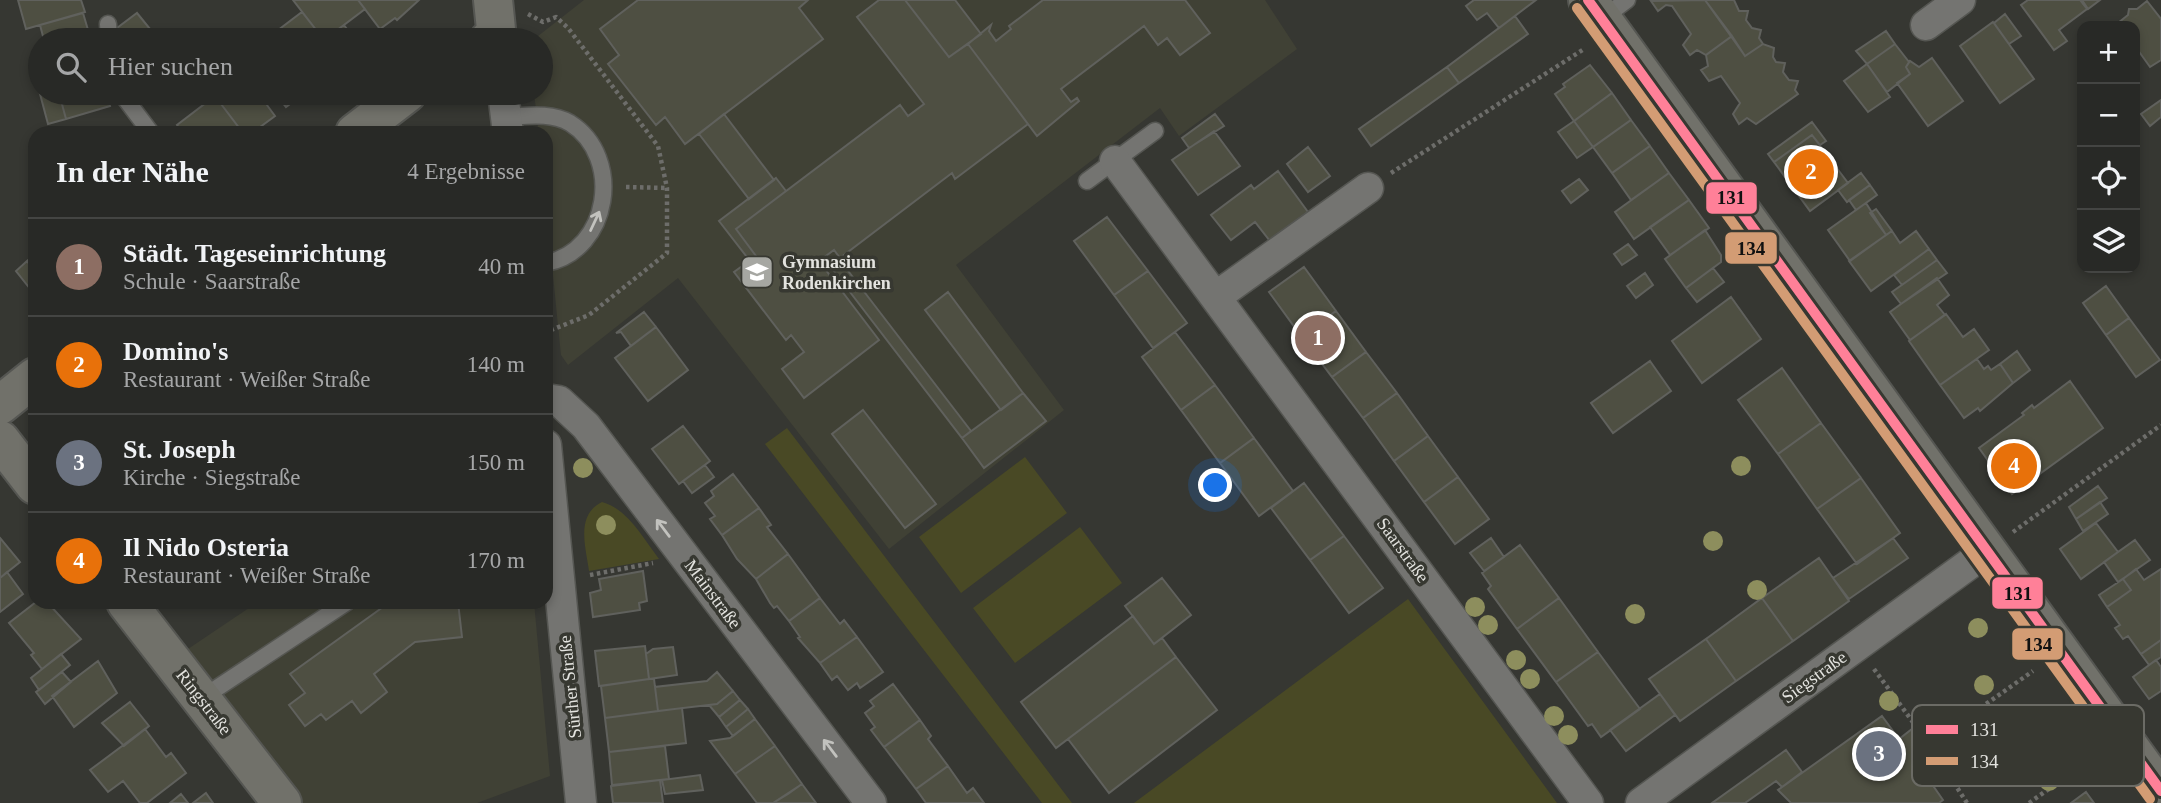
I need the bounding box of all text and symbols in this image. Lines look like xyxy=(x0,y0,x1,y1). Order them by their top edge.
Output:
map controls xyxy=(2077,21,2140,273)
button: + xyxy=(2077,21,2140,84)
search box xyxy=(28,28,553,105)
icon: search xyxy=(52,48,90,86)
text: Hier suchen xyxy=(108,52,233,81)
button: − xyxy=(2077,84,2140,147)
pin: 2 xyxy=(1788,146,1834,198)
button: locate xyxy=(2077,147,2140,210)
text: In der Nähe xyxy=(56,155,209,188)
text: 4 Ergebnisse xyxy=(407,159,525,184)
line badge: 131 xyxy=(1705,181,1758,215)
text: 131 xyxy=(1717,187,1745,208)
button: layers xyxy=(2077,210,2140,273)
one-way arrow xyxy=(589,211,603,232)
line badge: 134 xyxy=(1724,231,1778,265)
text: 134 xyxy=(1737,238,1766,259)
text: Städt. Tageseinrichtung xyxy=(123,239,386,268)
place label: Gymnasium Rodenkirchen xyxy=(782,252,891,293)
school or university icon: Gymnasium Rodenkirchen xyxy=(738,253,776,291)
text: 1 xyxy=(73,254,85,279)
text: 40 m xyxy=(478,254,525,279)
text: Schule · Saarstraße xyxy=(123,269,301,294)
pin: 1 xyxy=(1295,312,1341,364)
text: Domino's xyxy=(123,337,228,366)
text: 2 xyxy=(73,352,85,377)
text: 140 m xyxy=(467,352,525,377)
text: Restaurant · Weißer Straße xyxy=(123,367,370,392)
text: St. Joseph xyxy=(123,435,236,464)
pin: 4 xyxy=(1991,440,2037,492)
text: 3 xyxy=(73,450,85,475)
text: 150 m xyxy=(467,450,525,475)
text: Kirche · Siegstraße xyxy=(123,465,301,490)
your location xyxy=(1198,468,1232,502)
street label: Saarstraße xyxy=(1373,514,1433,586)
one-way arrow xyxy=(656,519,671,537)
text: Il Nido Osteria xyxy=(123,533,289,562)
text: 4 xyxy=(73,548,85,573)
text: 170 m xyxy=(467,548,525,573)
street label: Mainstraße xyxy=(681,556,745,632)
text: Restaurant · Weißer Straße xyxy=(123,563,370,588)
line badge: 131 xyxy=(1991,576,2044,610)
text: 131 xyxy=(2004,583,2032,604)
line badge: 134 xyxy=(2011,627,2064,661)
street label: Sürther Straße xyxy=(555,634,585,740)
text: 134 xyxy=(2024,634,2053,655)
street label: Siegstraße xyxy=(1778,647,1850,707)
street label: Ringstraße xyxy=(172,665,236,739)
legend xyxy=(1912,705,2144,786)
text: 131 xyxy=(1970,719,1999,740)
pin: 3 xyxy=(1856,728,1902,780)
one-way arrow xyxy=(822,740,837,758)
text: 134 xyxy=(1970,751,1999,772)

